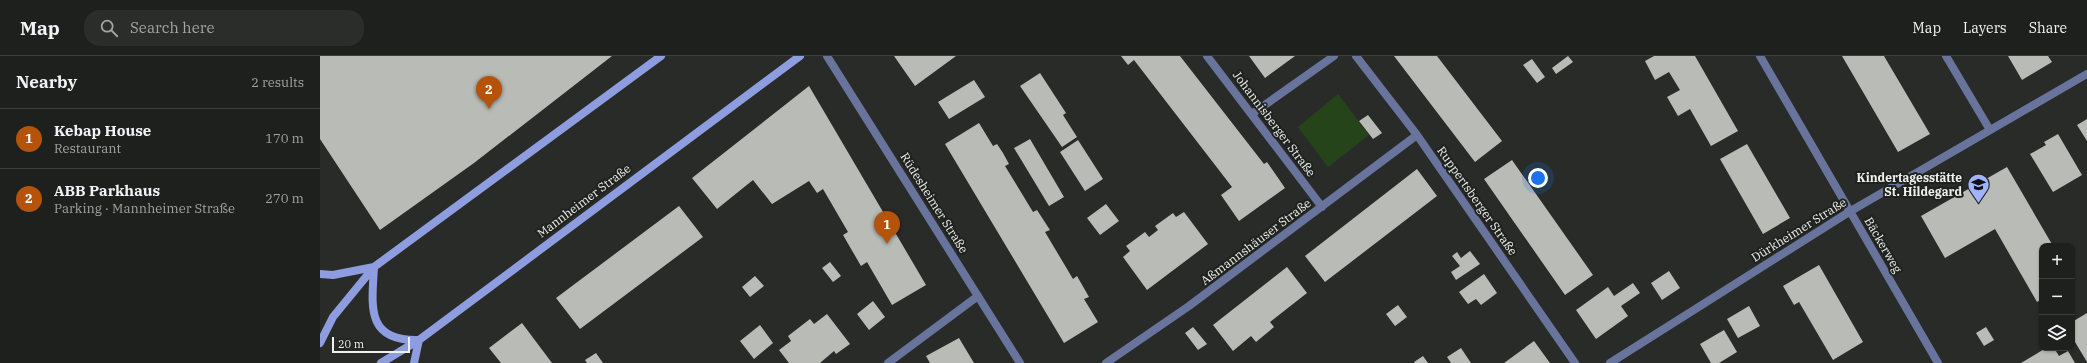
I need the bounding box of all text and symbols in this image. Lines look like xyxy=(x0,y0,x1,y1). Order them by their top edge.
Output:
search box xyxy=(84,10,364,46)
text: Map xyxy=(20,16,60,40)
icon: search xyxy=(98,17,120,39)
text: Search here xyxy=(130,18,214,37)
text: Map xyxy=(1913,19,1941,37)
text: Layers xyxy=(1963,19,2007,37)
text: Share xyxy=(2029,19,2067,37)
street label: Johannisberger Straße xyxy=(1230,68,1319,180)
text: Nearby xyxy=(16,71,77,93)
text: 2 results xyxy=(251,74,304,91)
pin: 2 xyxy=(476,76,502,109)
text: Kebap House xyxy=(54,121,151,140)
text: 1 xyxy=(25,130,33,147)
text: 170 m xyxy=(265,130,304,147)
text: Restaurant xyxy=(54,140,121,157)
street label: Ruppertsberger Straße xyxy=(1434,143,1521,258)
street label: Rüdesheimer Straße xyxy=(897,150,972,256)
street label: Mannheimer Straße xyxy=(534,161,633,241)
your location xyxy=(1528,168,1548,188)
place label: Kindertagesstätte St. Hildegard xyxy=(1856,170,1962,199)
school or university icon: Kindertagesstätte St. Hildegard xyxy=(1965,172,1991,205)
text: ABB Parkhaus xyxy=(54,181,160,200)
text: 2 xyxy=(25,190,33,207)
text: 270 m xyxy=(265,190,304,207)
street label: Dürkheimer Straße xyxy=(1748,194,1849,265)
street label: Aßmannshäuser Straße xyxy=(1198,195,1314,288)
text: Parking · Mannheimer Straße xyxy=(54,200,235,217)
pin: 1 xyxy=(874,211,900,244)
street label: Bäckerweg xyxy=(1861,214,1906,276)
map controls xyxy=(2039,243,2075,351)
button: + xyxy=(2039,243,2075,279)
button: − xyxy=(2039,279,2075,315)
button: layers xyxy=(2039,315,2075,351)
scale bar xyxy=(332,335,410,354)
text: 20 m xyxy=(338,337,364,351)

